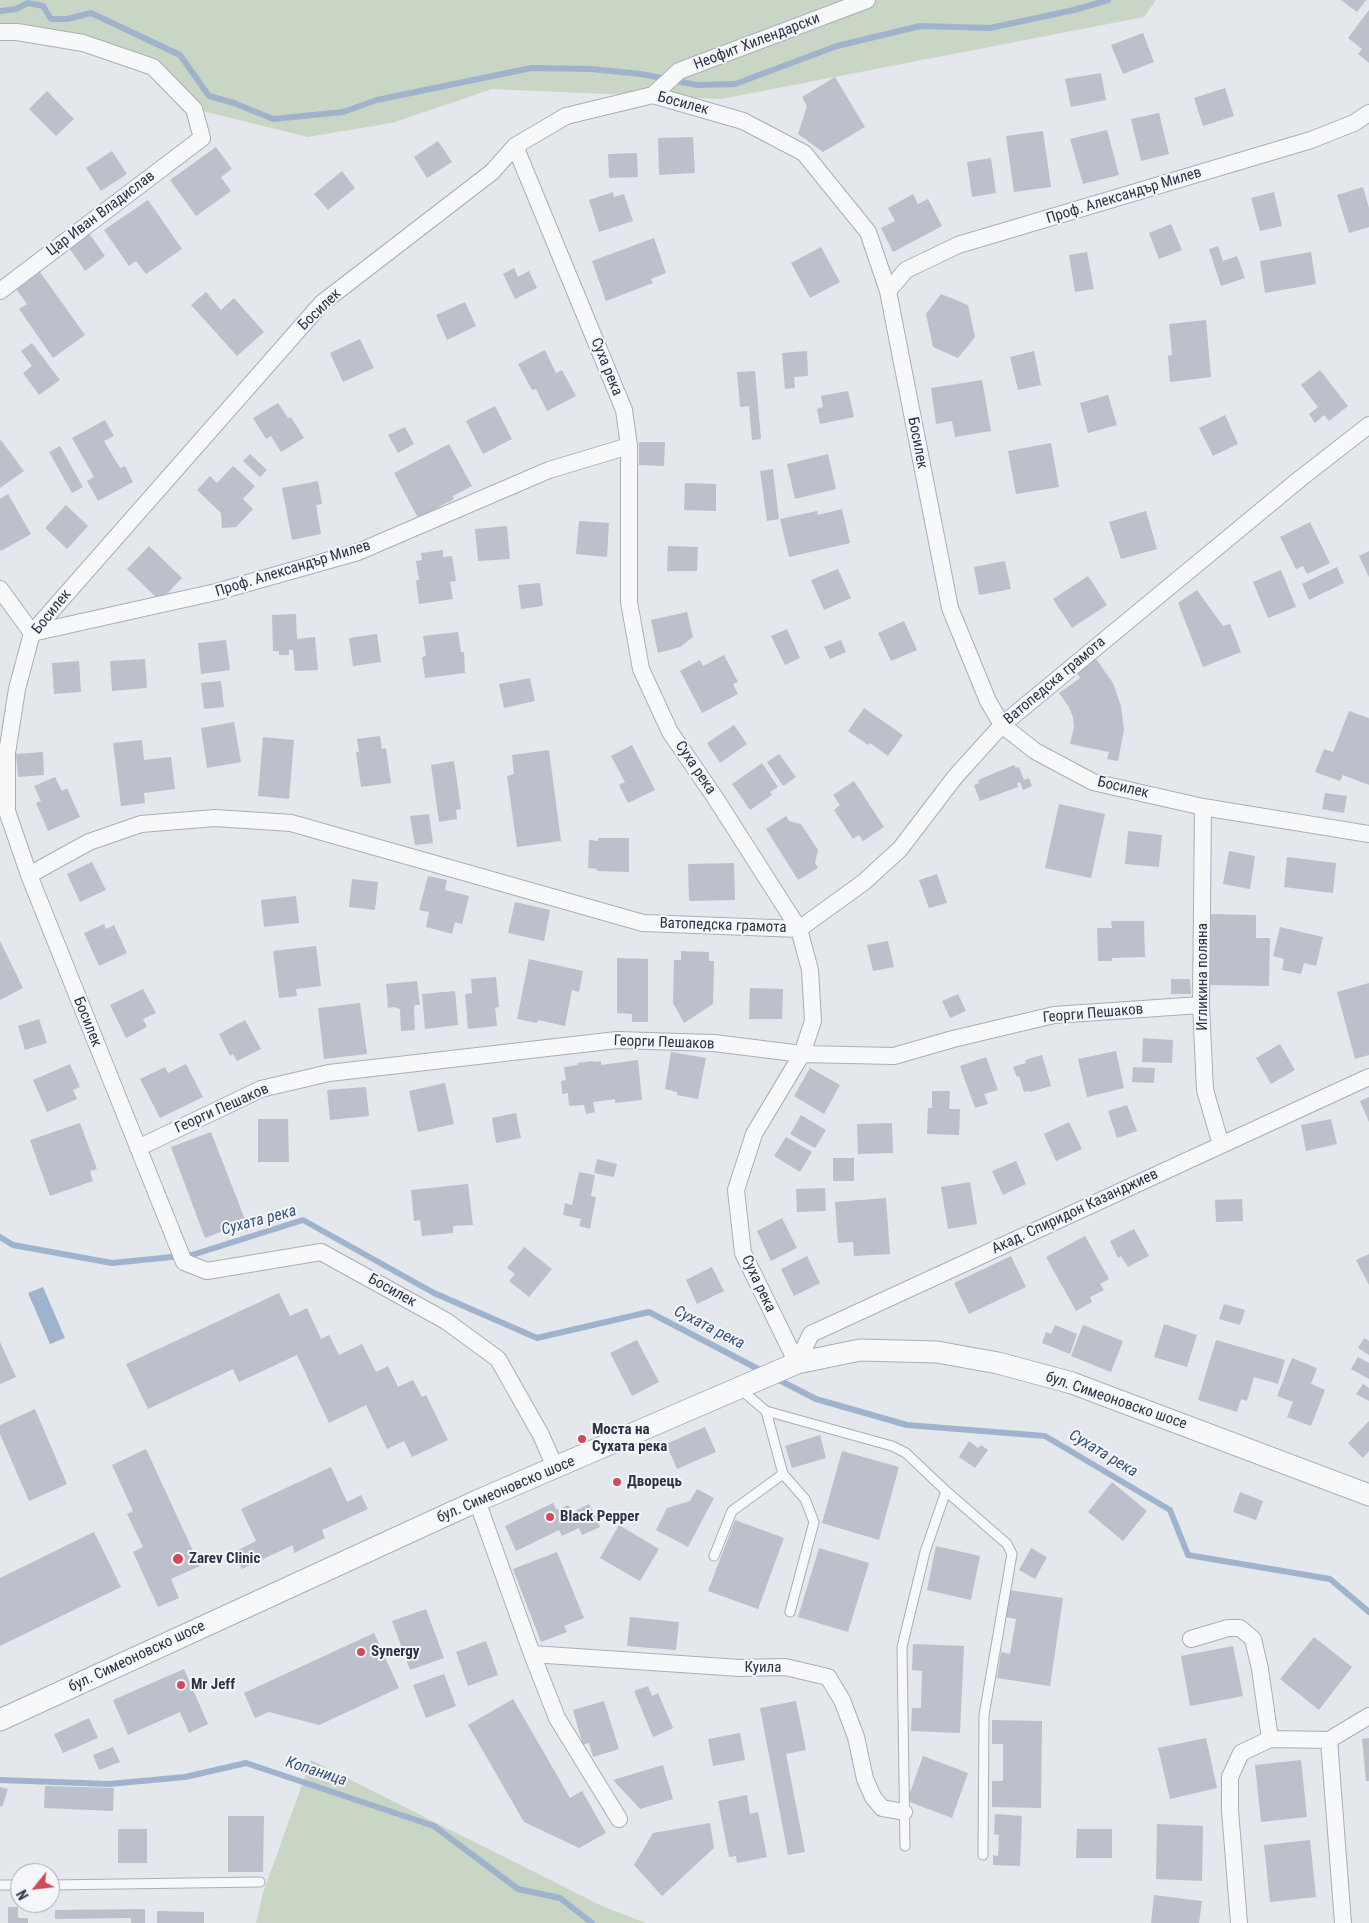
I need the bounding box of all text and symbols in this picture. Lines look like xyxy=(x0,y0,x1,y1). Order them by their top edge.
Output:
street label: Неофит Хилендарски xyxy=(692,10,822,74)
street label: Босилек xyxy=(655,89,711,119)
street label: Проф. Александър Милев xyxy=(1044,164,1204,228)
street label: Цар Иван Владислав xyxy=(43,167,159,261)
street label: Босилек xyxy=(295,285,345,335)
street label: Суха река xyxy=(586,335,626,399)
street label: Босилек xyxy=(903,416,931,470)
street label: Проф. Александър Милев xyxy=(213,537,373,601)
street label: Босилек xyxy=(29,586,75,638)
street label: Ватопедска грамота xyxy=(1001,633,1109,729)
street label: Суха река xyxy=(671,738,719,798)
street label: Босилек xyxy=(1096,773,1150,803)
street label: Ватопедска грамота xyxy=(659,915,787,937)
street label: Игликина поляна xyxy=(1194,923,1212,1031)
street label: Босилек xyxy=(69,994,105,1050)
street label: Георги Пешаков xyxy=(1042,1001,1144,1027)
street label: Георги Пешаков xyxy=(613,1032,715,1054)
street label: Георги Пешаков xyxy=(172,1080,272,1138)
street label: Акад. Спиридон Казанджиев xyxy=(989,1166,1161,1258)
water label: Сухата река xyxy=(219,1202,299,1240)
street label: Суха река xyxy=(737,1253,779,1315)
street label: Босилек xyxy=(365,1270,419,1312)
water label: Сухата река xyxy=(670,1302,748,1354)
street label: бул. Симеоновско шосе xyxy=(1043,1368,1189,1434)
place label: Моста на Сухата река xyxy=(592,1421,667,1456)
water label: Сухата река xyxy=(1065,1426,1141,1482)
marker: Моста на Сухата река xyxy=(576,1433,588,1445)
street label: бул. Симеоновско шосе xyxy=(434,1453,578,1527)
place label: Дворець xyxy=(627,1473,682,1491)
marker: Дворець xyxy=(611,1476,623,1488)
place label: Black Pepper xyxy=(560,1508,639,1526)
marker: Black Pepper xyxy=(544,1511,556,1523)
place label: Zarev Clinic xyxy=(189,1550,260,1568)
marker: Zarev Clinic xyxy=(171,1552,185,1566)
street label: бул. Симеоновско шосе xyxy=(66,1617,208,1697)
place label: Synergy xyxy=(371,1643,419,1661)
marker: Synergy xyxy=(355,1646,367,1658)
street label: Куила xyxy=(745,1659,781,1677)
place label: Mr Jeff xyxy=(191,1676,235,1694)
marker: Mr Jeff xyxy=(175,1679,187,1691)
water label: Копаница xyxy=(283,1753,349,1791)
north arrow xyxy=(10,1863,60,1913)
text: N xyxy=(14,1887,32,1902)

